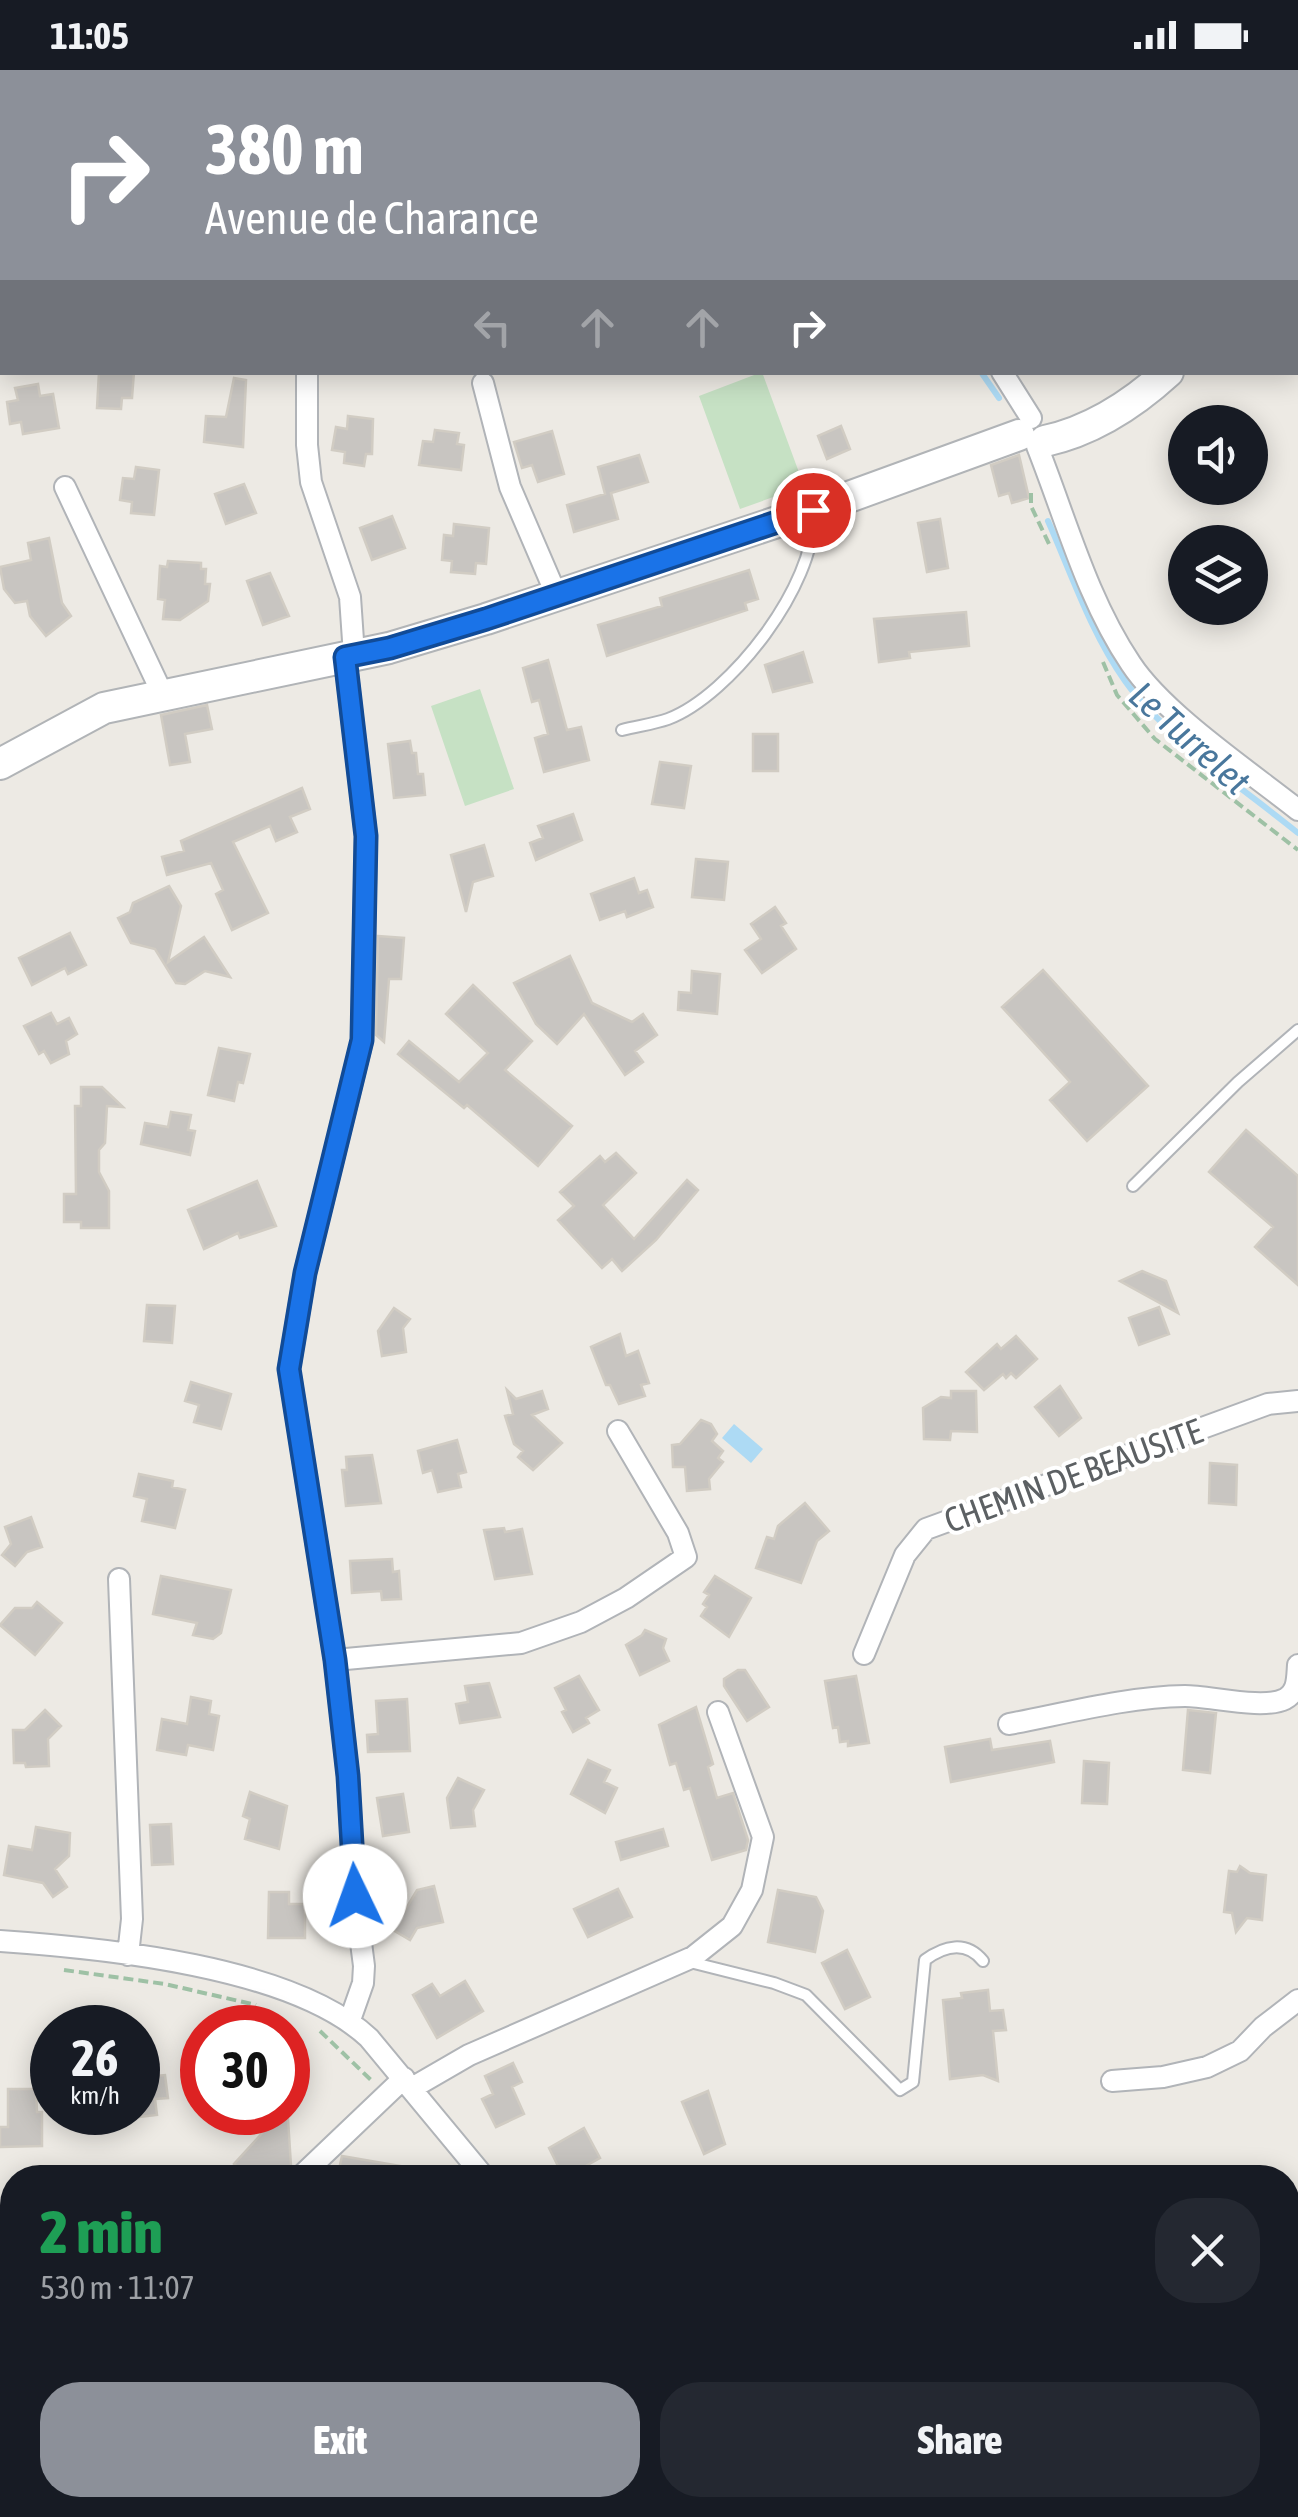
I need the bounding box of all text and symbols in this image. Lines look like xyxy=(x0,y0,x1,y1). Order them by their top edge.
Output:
text: 11:05 xyxy=(50,14,129,57)
text: 380 m xyxy=(205,109,364,189)
icon: right xyxy=(40,110,170,240)
text: Avenue de Charance xyxy=(205,192,539,244)
icon: left xyxy=(465,300,520,355)
icon: ahead xyxy=(570,300,625,355)
icon: ahead xyxy=(675,300,730,355)
icon: right xyxy=(780,300,835,355)
map controls xyxy=(1168,405,1268,625)
button: sound xyxy=(1168,405,1268,505)
pin xyxy=(771,468,856,553)
icon: arrive xyxy=(786,483,841,538)
button: layers xyxy=(1168,525,1268,625)
water label: Le Turrelet xyxy=(1121,673,1259,803)
street label: CHEMIN DE BEAUSITE xyxy=(939,1410,1207,1540)
position arrow xyxy=(303,1844,407,1948)
speed limit sign: 30 xyxy=(180,2005,310,2135)
text: 26 xyxy=(71,2029,118,2087)
text: km/h xyxy=(70,2081,120,2109)
text: 2 min xyxy=(40,2197,163,2266)
button: close xyxy=(1155,2198,1260,2303)
text: 530 m · 11:07 xyxy=(40,2269,195,2306)
button: Exit xyxy=(40,2382,640,2497)
button: Share xyxy=(660,2382,1260,2497)

